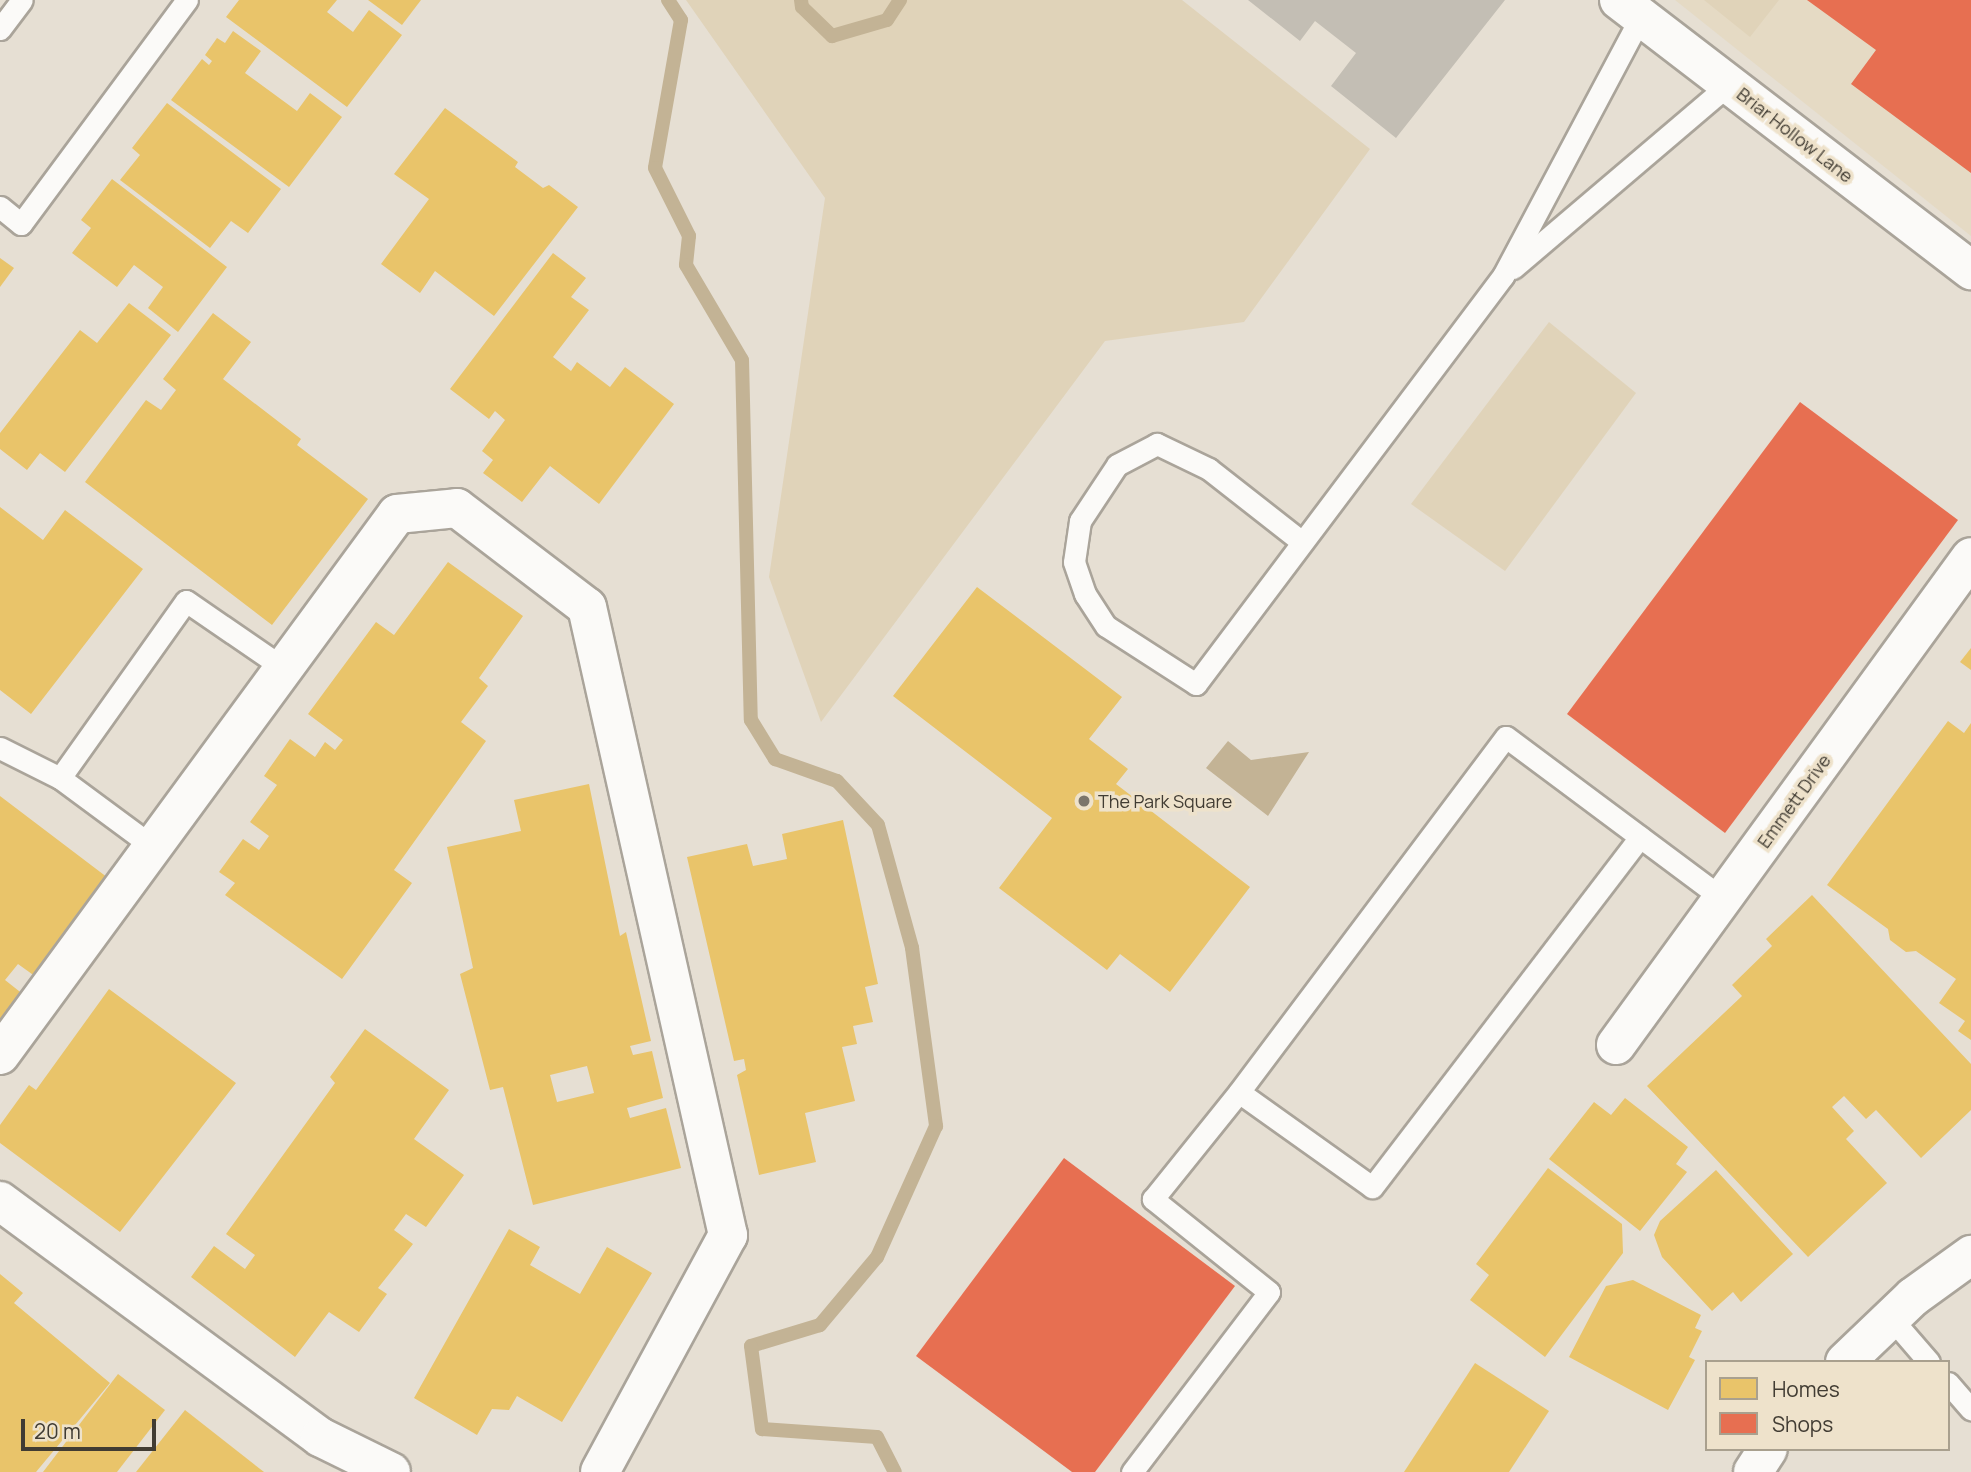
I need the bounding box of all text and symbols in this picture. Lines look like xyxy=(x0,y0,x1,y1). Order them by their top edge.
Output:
street label: Briar Hollow Lane xyxy=(1733,83,1857,187)
street label: Emmett Drive xyxy=(1753,750,1835,852)
place label: The Park Square xyxy=(1098,790,1232,812)
marker: The Park Square xyxy=(1076,793,1092,809)
legend xyxy=(1705,1360,1950,1451)
text: Homes xyxy=(1772,1375,1840,1403)
scale bar xyxy=(24,1406,159,1450)
text: Shops xyxy=(1772,1410,1833,1438)
text: 20 m xyxy=(34,1417,81,1445)

